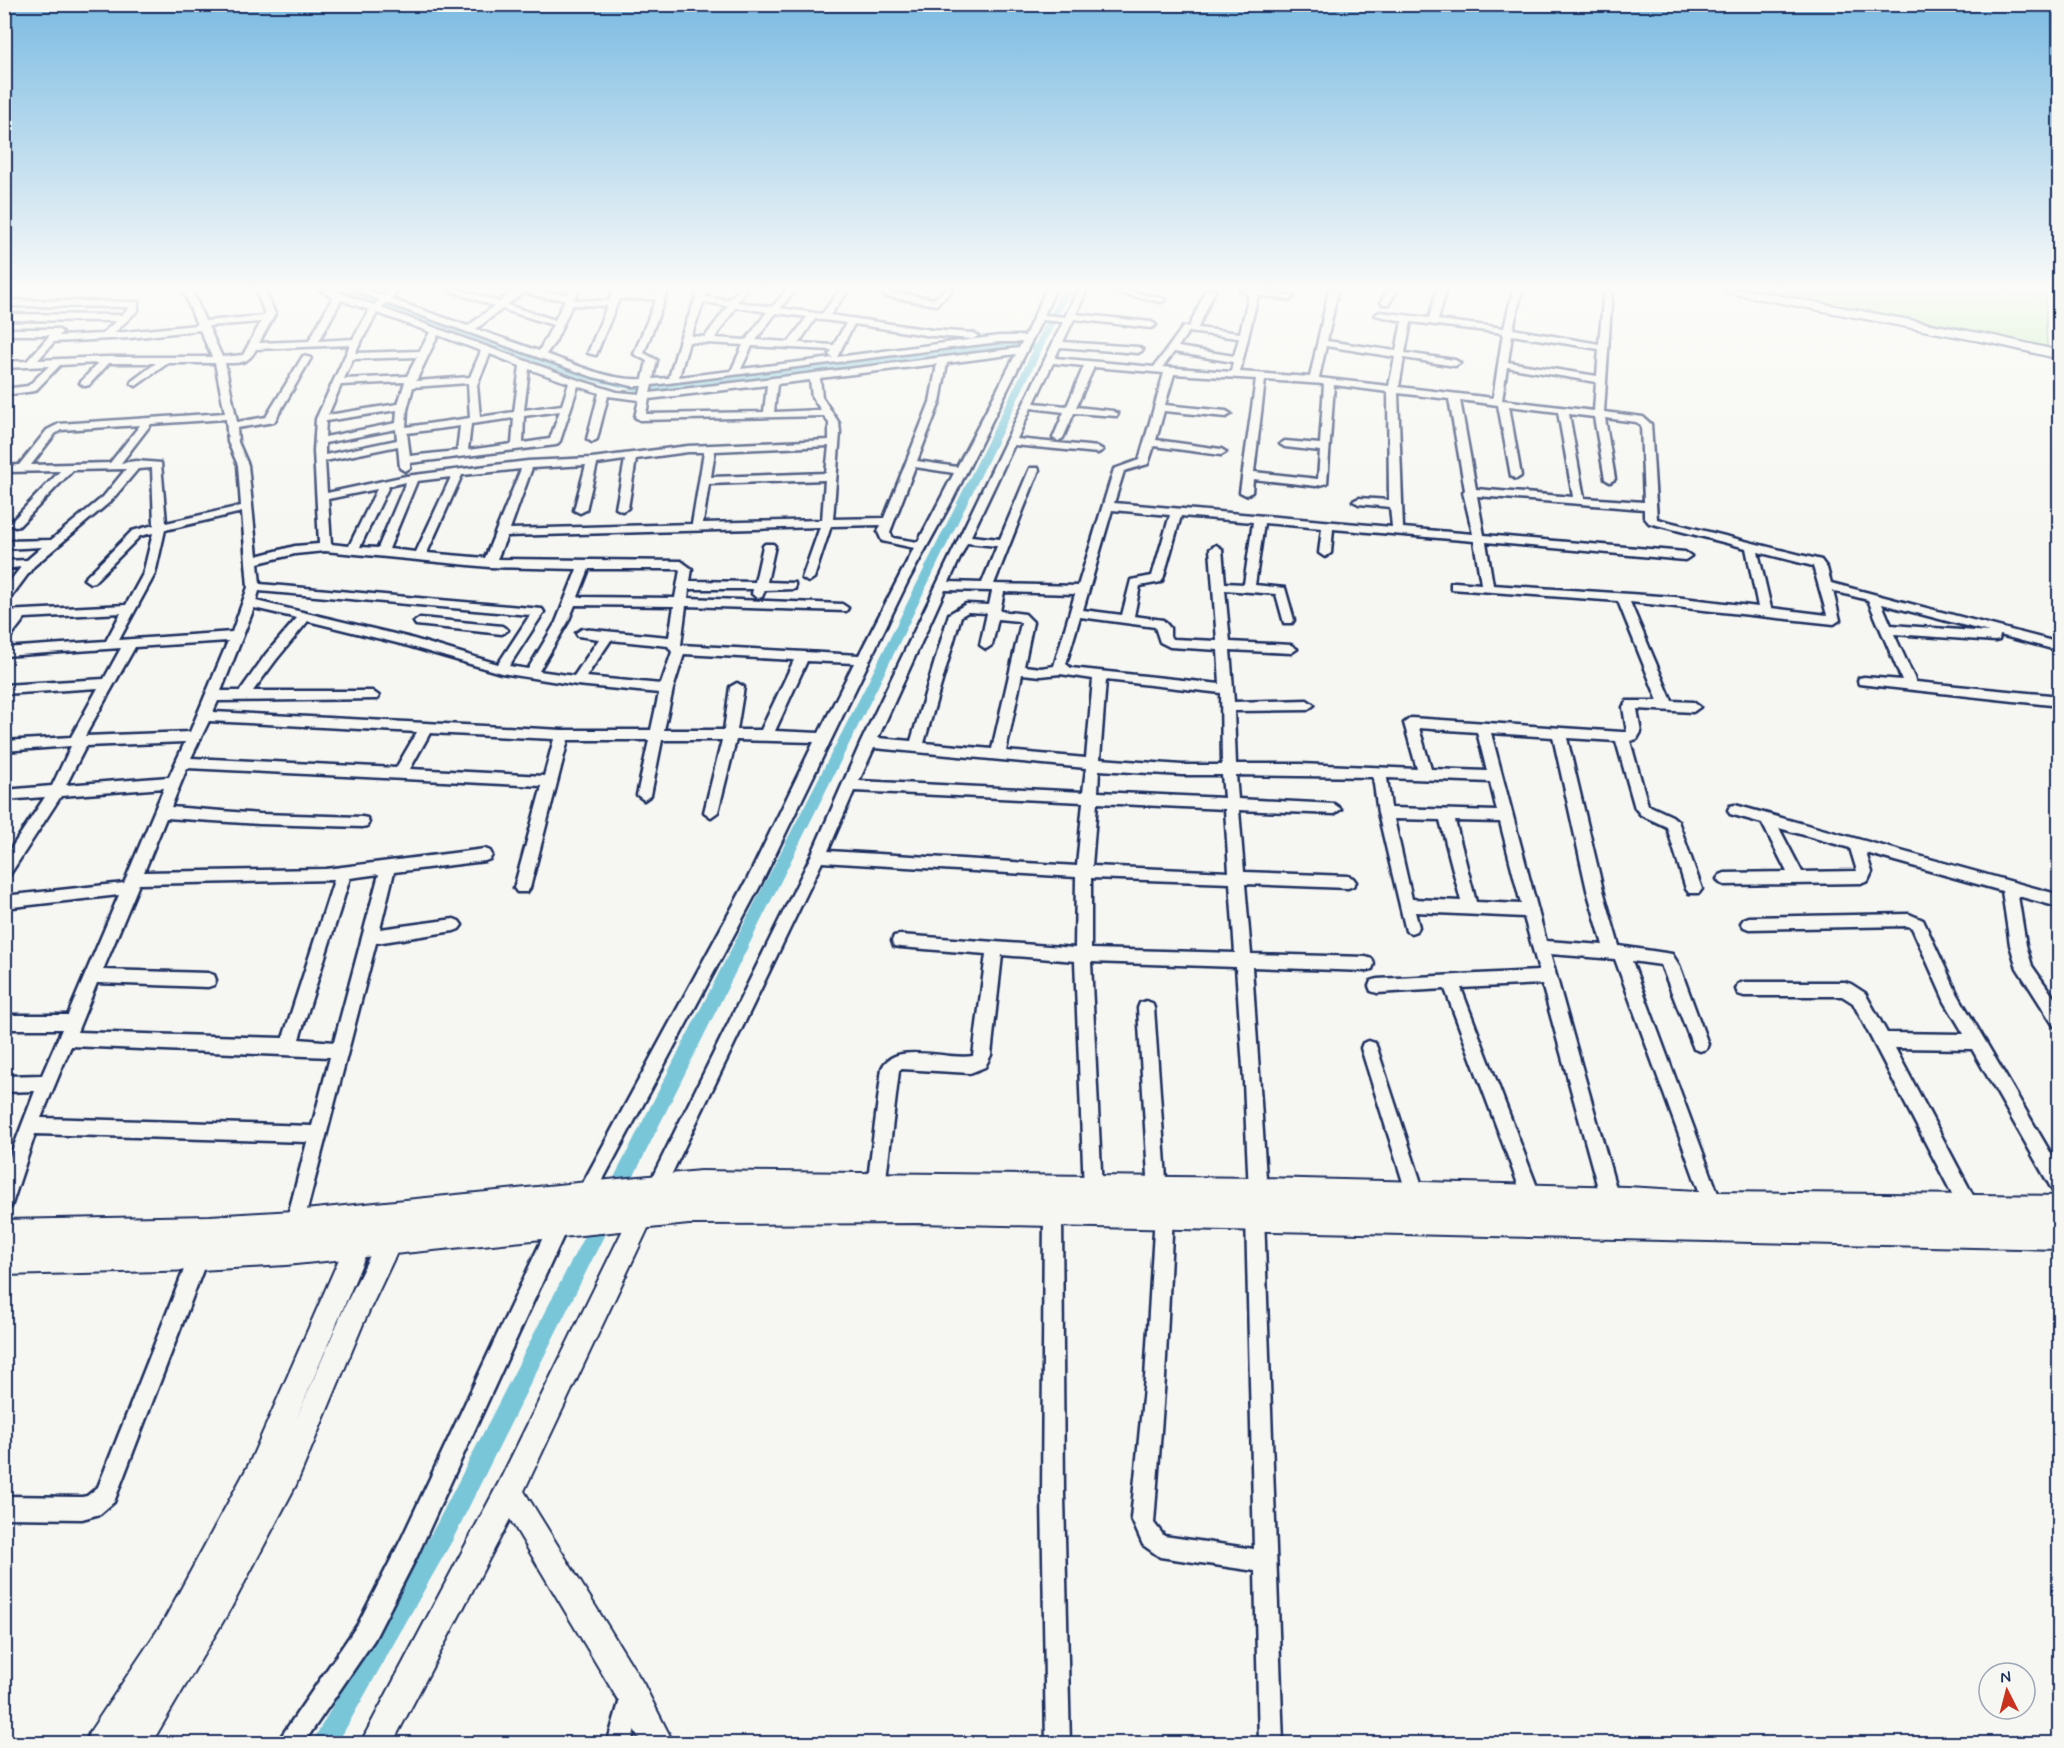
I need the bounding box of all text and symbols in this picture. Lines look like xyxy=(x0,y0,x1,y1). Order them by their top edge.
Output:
north arrow xyxy=(1977,1661,2037,1721)
text: N xyxy=(1999,1667,2012,1689)

